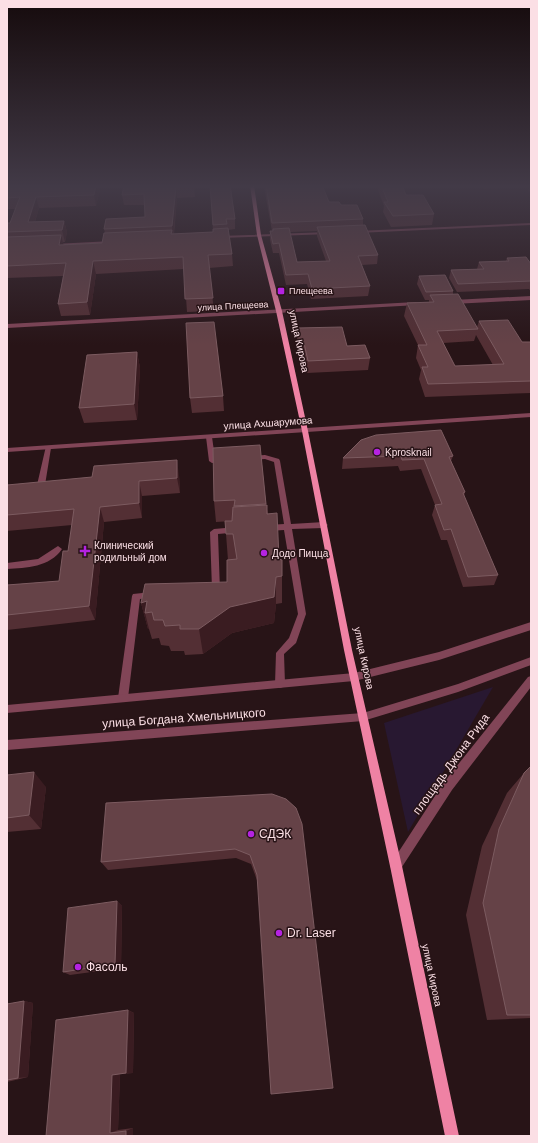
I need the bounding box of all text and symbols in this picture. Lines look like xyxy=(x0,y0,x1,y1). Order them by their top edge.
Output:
marker: Плещеева xyxy=(276,286,286,296)
place label: Плещеева xyxy=(289,286,333,296)
street label: улица Плещеева xyxy=(197,299,269,313)
street label: улица Кирова xyxy=(287,309,311,374)
street label: улица Ахшарумова xyxy=(223,414,313,432)
marker: Kprosknail xyxy=(372,447,382,457)
place label: Kprosknail xyxy=(385,447,432,458)
place label: Клинический родильный дом xyxy=(94,540,167,563)
marker: Клинический родильный дом xyxy=(79,545,91,557)
marker: Додо Пицца xyxy=(259,548,269,558)
place label: Додо Пицца xyxy=(272,548,329,559)
street label: улица Кирова xyxy=(352,626,376,691)
street label: улица Богдана Хмельницкого xyxy=(102,705,267,731)
street label: площадь Джона Рида xyxy=(410,711,492,817)
place label: СДЭК xyxy=(259,827,291,841)
marker: СДЭК xyxy=(246,829,256,839)
place label: Dr. Laser xyxy=(287,926,336,940)
marker: Dr. Laser xyxy=(274,928,284,938)
street label: улица Кирова xyxy=(420,943,444,1008)
place label: Фасоль xyxy=(86,960,128,974)
marker: Фасоль xyxy=(73,962,83,972)

